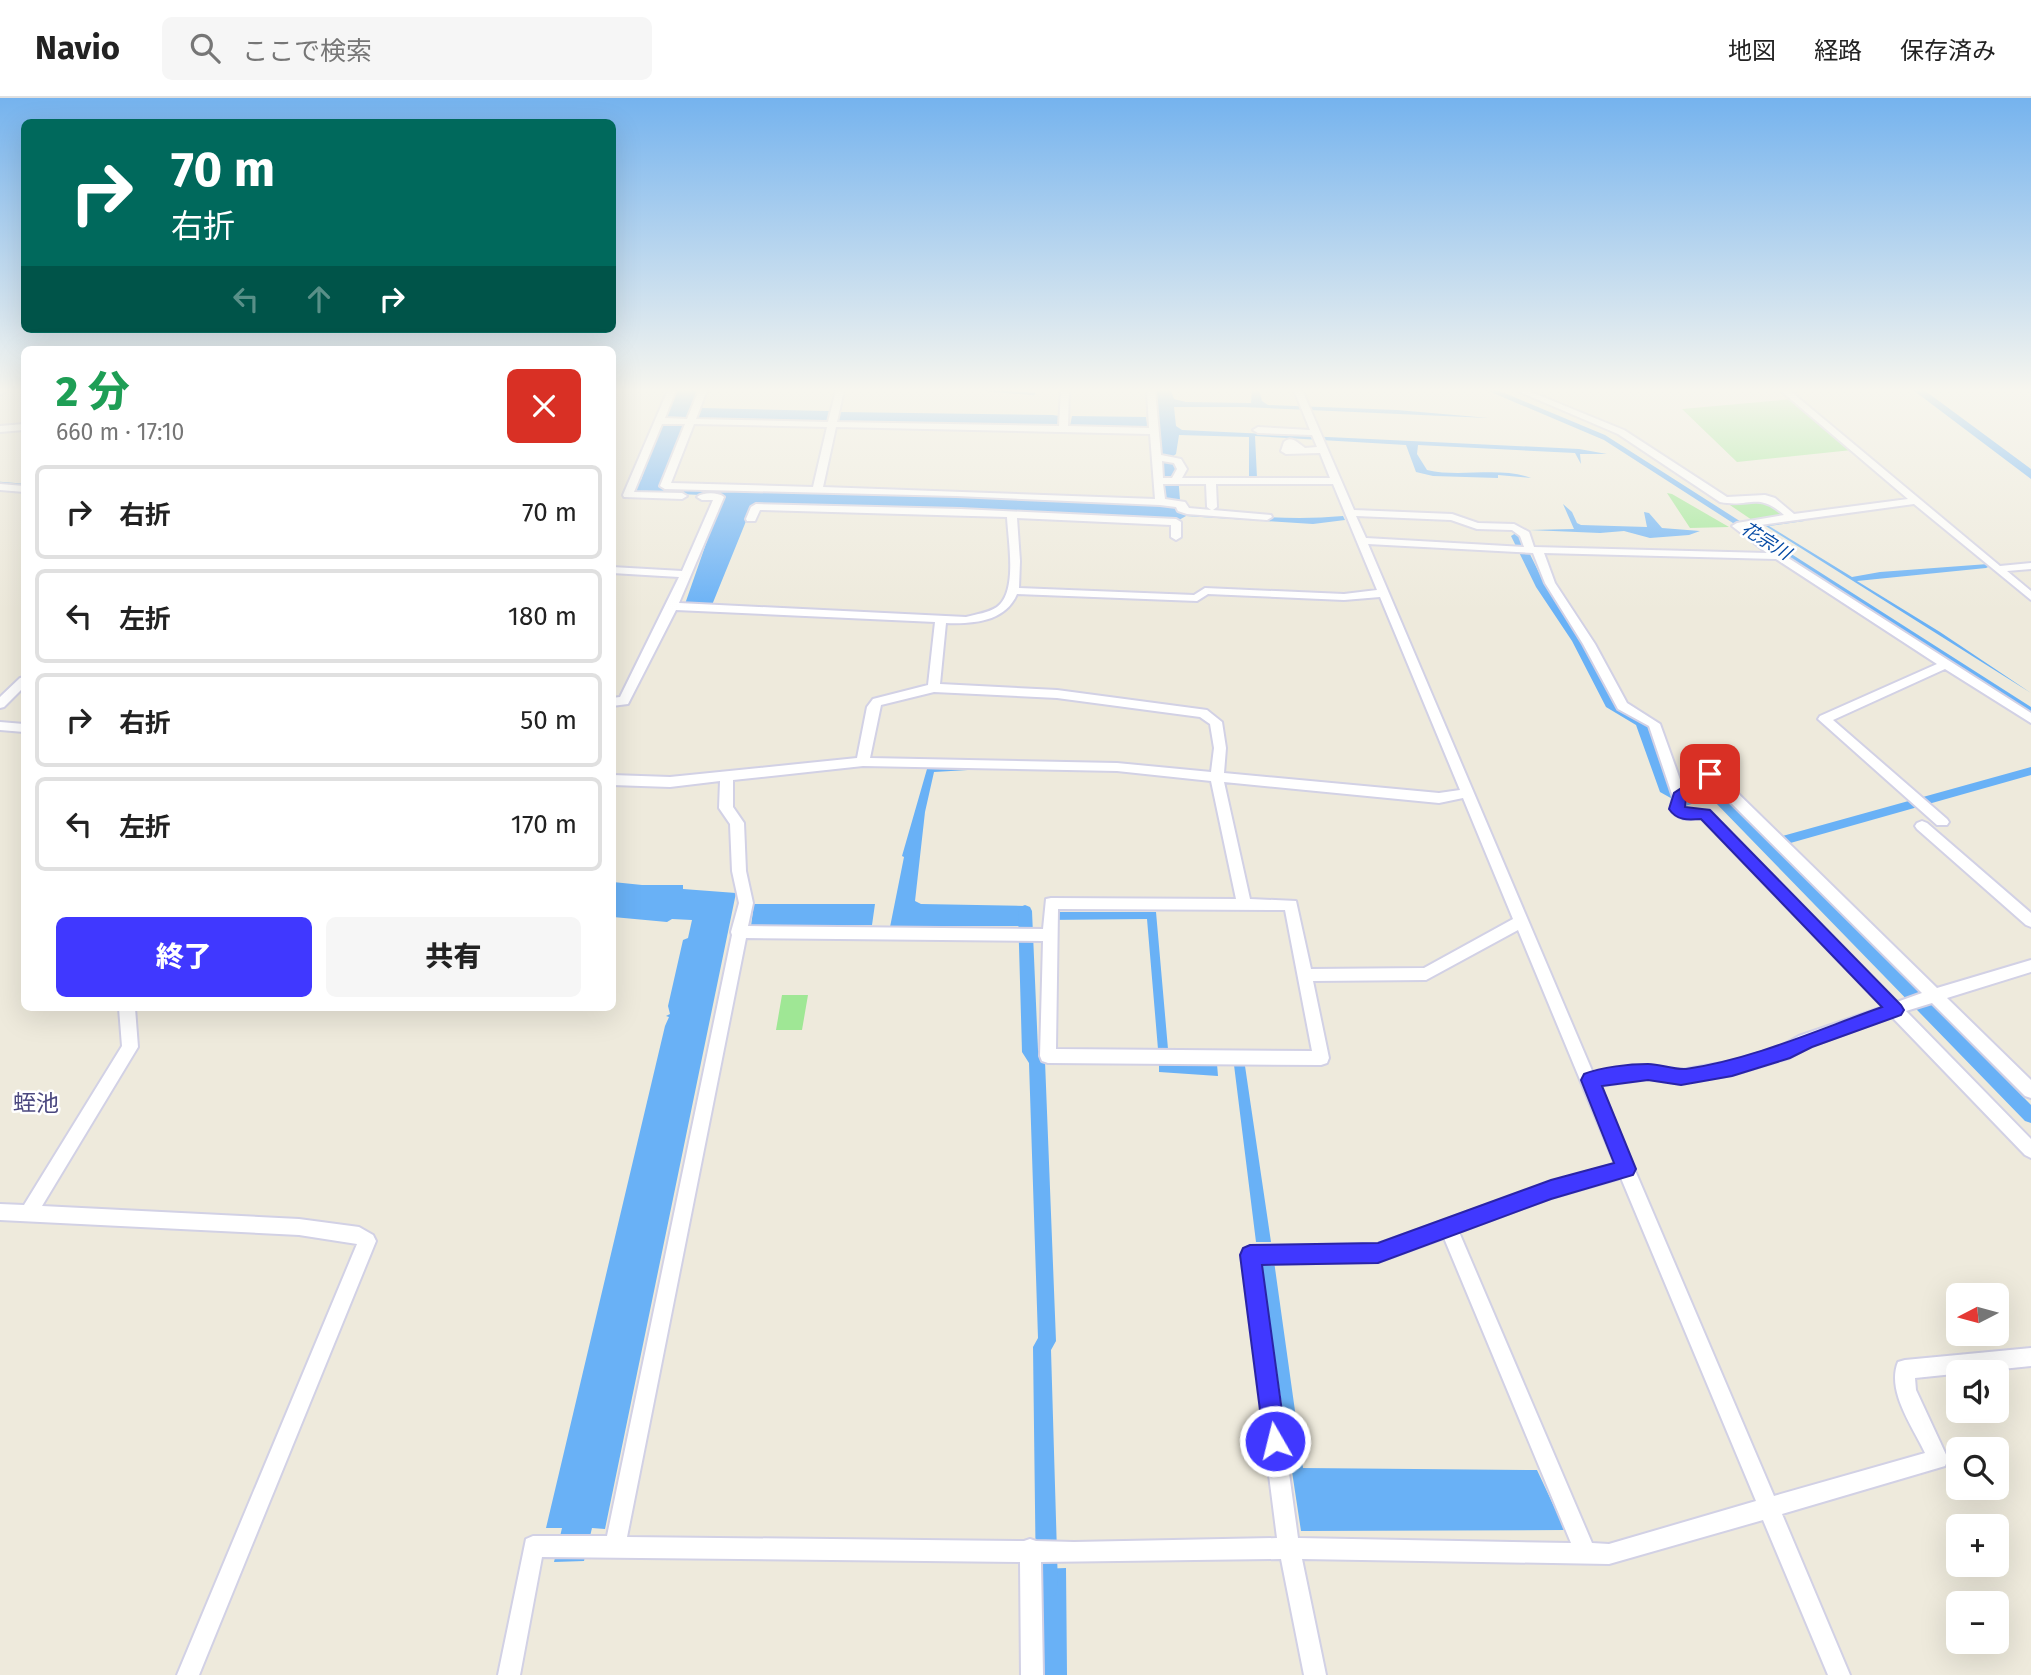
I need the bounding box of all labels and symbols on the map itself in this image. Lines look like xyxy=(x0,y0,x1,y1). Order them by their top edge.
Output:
water label: 花宗川 xyxy=(1737,517,1796,566)
pin xyxy=(1680,744,1740,804)
district label: 蛭池 xyxy=(13,1089,59,1117)
north arrow xyxy=(1946,1283,2009,1346)
position arrow xyxy=(1238,1404,1312,1478)

